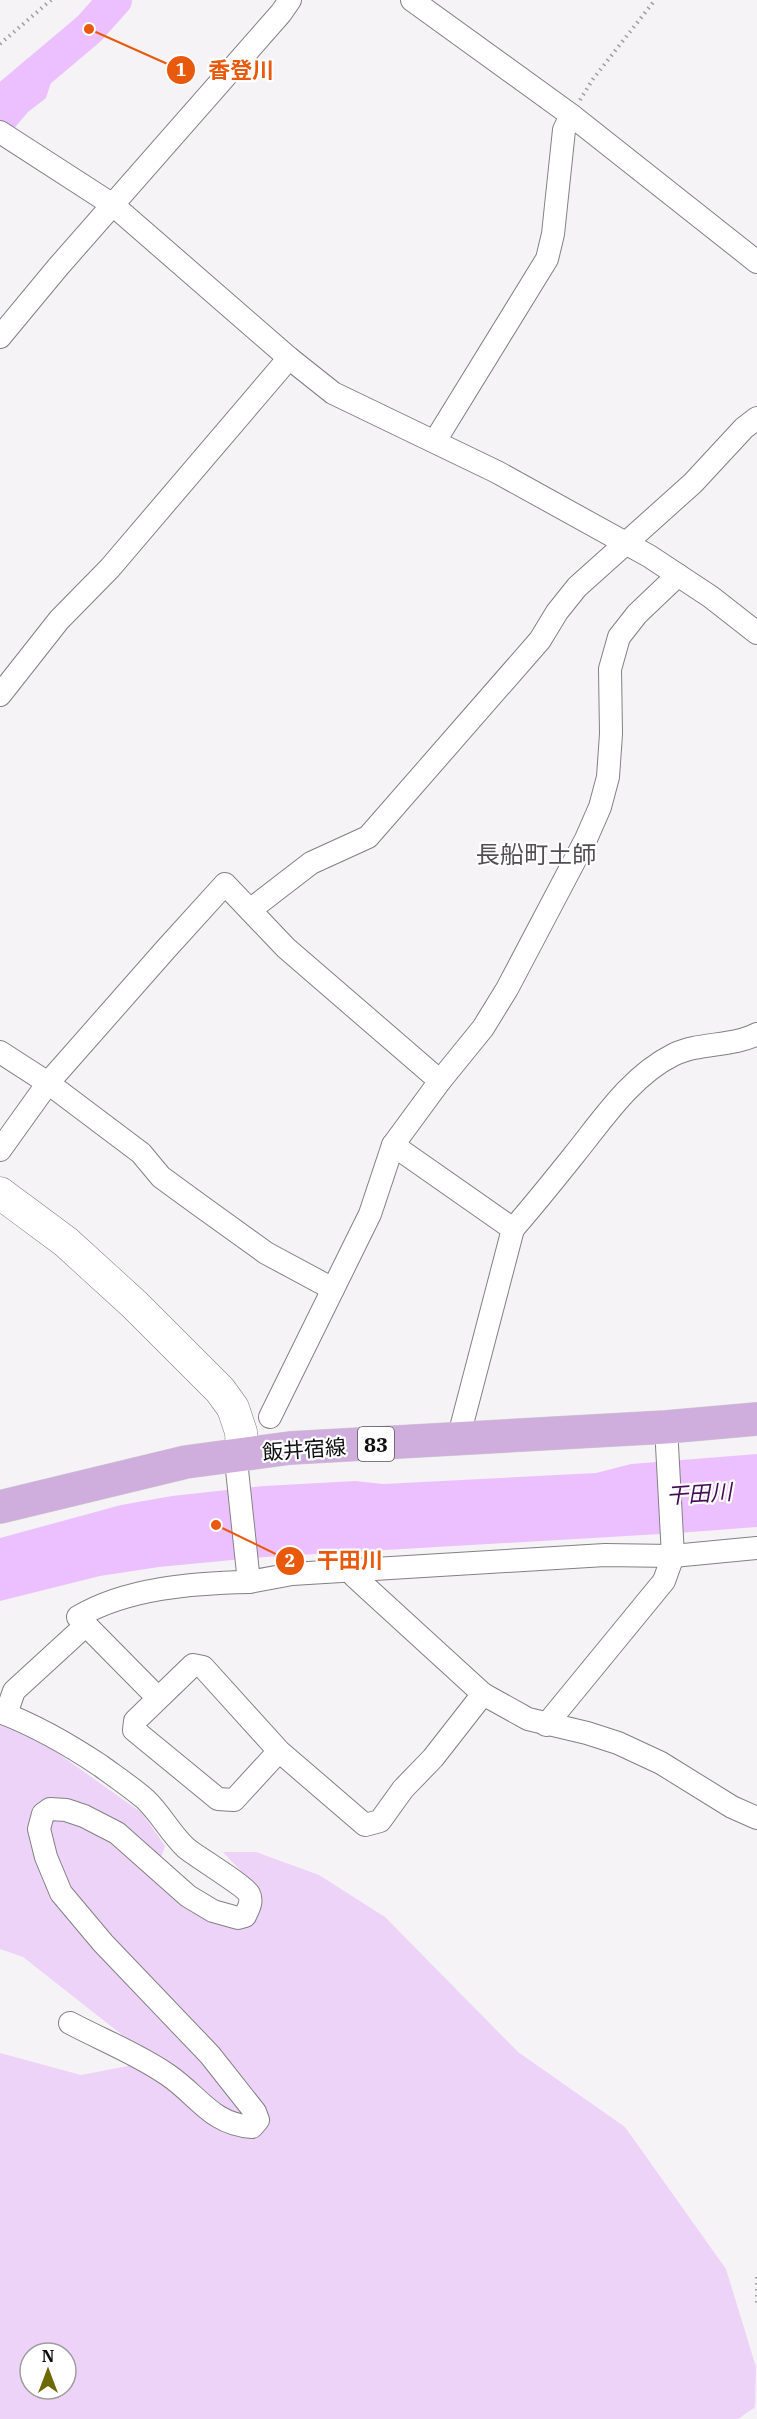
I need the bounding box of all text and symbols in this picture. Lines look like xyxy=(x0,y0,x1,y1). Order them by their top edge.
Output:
callout: 香登川 xyxy=(166,50,286,90)
text: 香登川 xyxy=(208,55,274,84)
text: 1 xyxy=(176,58,187,81)
district label: 長船町土師 xyxy=(476,838,596,870)
road number: 83 xyxy=(358,1427,394,1461)
street label: 飯井宿線 xyxy=(261,1432,347,1466)
water label: 干田川 xyxy=(665,1476,735,1510)
callout: 干田川 xyxy=(275,1541,395,1581)
text: 干田川 xyxy=(317,1545,383,1574)
text: 2 xyxy=(285,1549,295,1572)
north arrow xyxy=(18,2341,78,2401)
text: N xyxy=(42,2346,54,2366)

